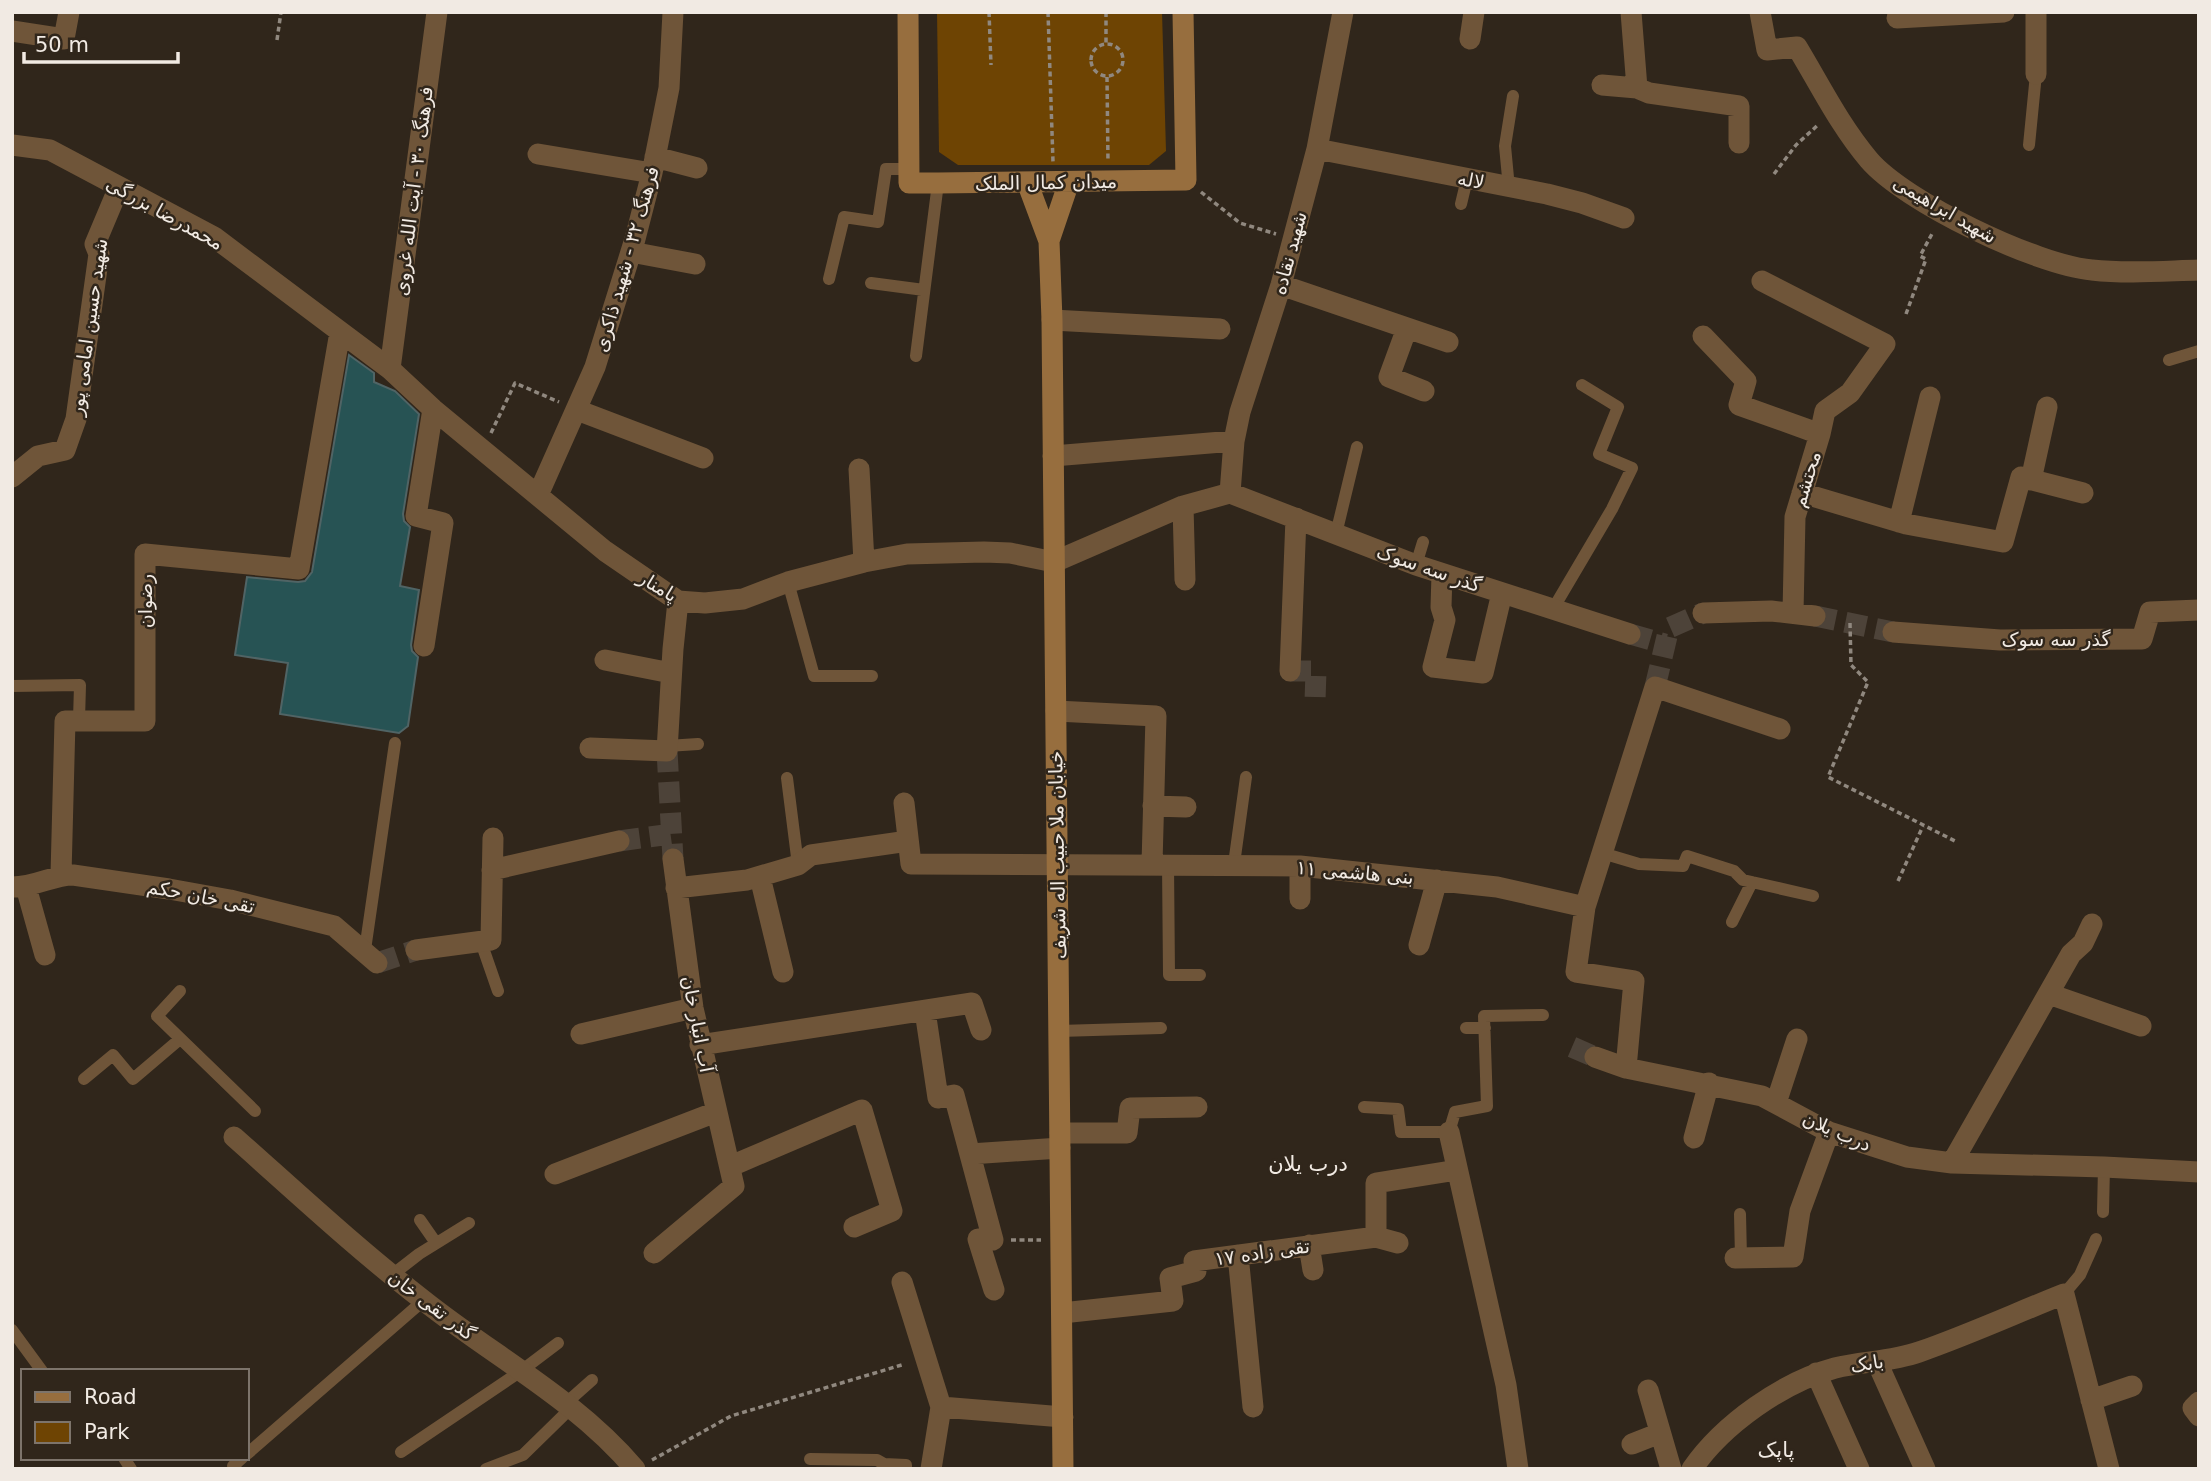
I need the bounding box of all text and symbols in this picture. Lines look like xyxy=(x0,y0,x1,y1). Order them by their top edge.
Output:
scale bar xyxy=(24,21,178,65)
text: 50 m xyxy=(35,33,89,57)
street label: فرهنگ ۳۰ - آیت الله غروی xyxy=(388,85,438,297)
street label: فرهنگ ۳۲ - شهید ذاکری xyxy=(589,164,664,355)
street label: لاله xyxy=(1456,167,1486,193)
street label: میدان کمال الملک xyxy=(975,170,1117,194)
street label: شهید ابراهیمی xyxy=(1889,171,2000,248)
street label: محمدرضا بزرگی xyxy=(102,172,227,255)
street label: شهید نقاده xyxy=(1267,209,1312,297)
street label: شهید حسین امامی پور xyxy=(65,237,112,418)
street label: محتشم xyxy=(1787,448,1826,510)
street label: گذر سه سوک xyxy=(1374,540,1485,597)
street label: پامنار xyxy=(633,565,682,607)
street label: رضوان xyxy=(134,574,157,628)
street label: گذر سه سوک xyxy=(2001,628,2112,651)
street label: خیابان ملا حبیب اله شریف xyxy=(1044,751,1071,959)
street label: بنی هاشمی ۱۱ xyxy=(1295,856,1415,888)
street label: تقی خان حکم xyxy=(145,875,257,918)
street label: آب انبار خان xyxy=(677,974,719,1075)
street label: درب یلان xyxy=(1799,1107,1875,1156)
district label: درب یلان xyxy=(1268,1152,1348,1176)
street label: تقی زاده ۱۷ xyxy=(1213,1234,1311,1271)
street label: گذر تقی خان xyxy=(384,1265,480,1346)
street label: بابک xyxy=(1849,1350,1885,1376)
legend xyxy=(21,1369,248,1460)
text: Road xyxy=(84,1385,137,1409)
text: Park xyxy=(84,1420,130,1444)
district label: پاپک xyxy=(1758,1438,1795,1462)

